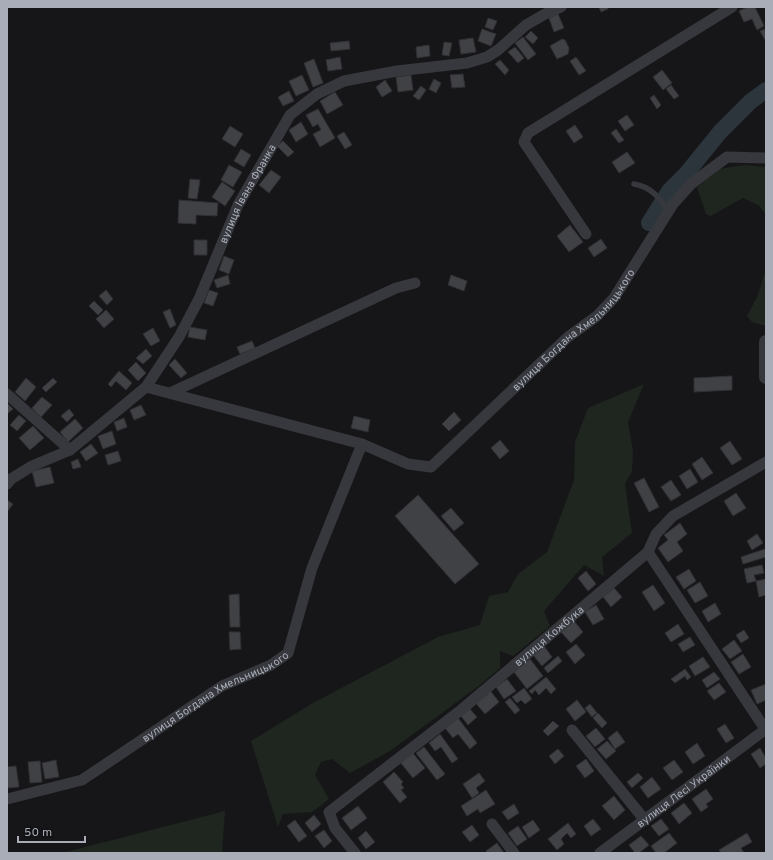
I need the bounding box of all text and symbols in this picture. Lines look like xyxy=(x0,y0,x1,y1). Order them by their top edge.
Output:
street label: вулиця Івана Франка xyxy=(217,142,280,246)
street label: вулиця Богдана Хмельницького xyxy=(510,267,638,394)
street label: вулиця Кожбука xyxy=(512,603,587,670)
street label: вулиця Богдана Хмельницького xyxy=(140,649,292,746)
street label: вулиця Лесі Українки xyxy=(634,752,734,831)
scale bar xyxy=(18,818,85,844)
text: 50 m xyxy=(24,825,52,841)

